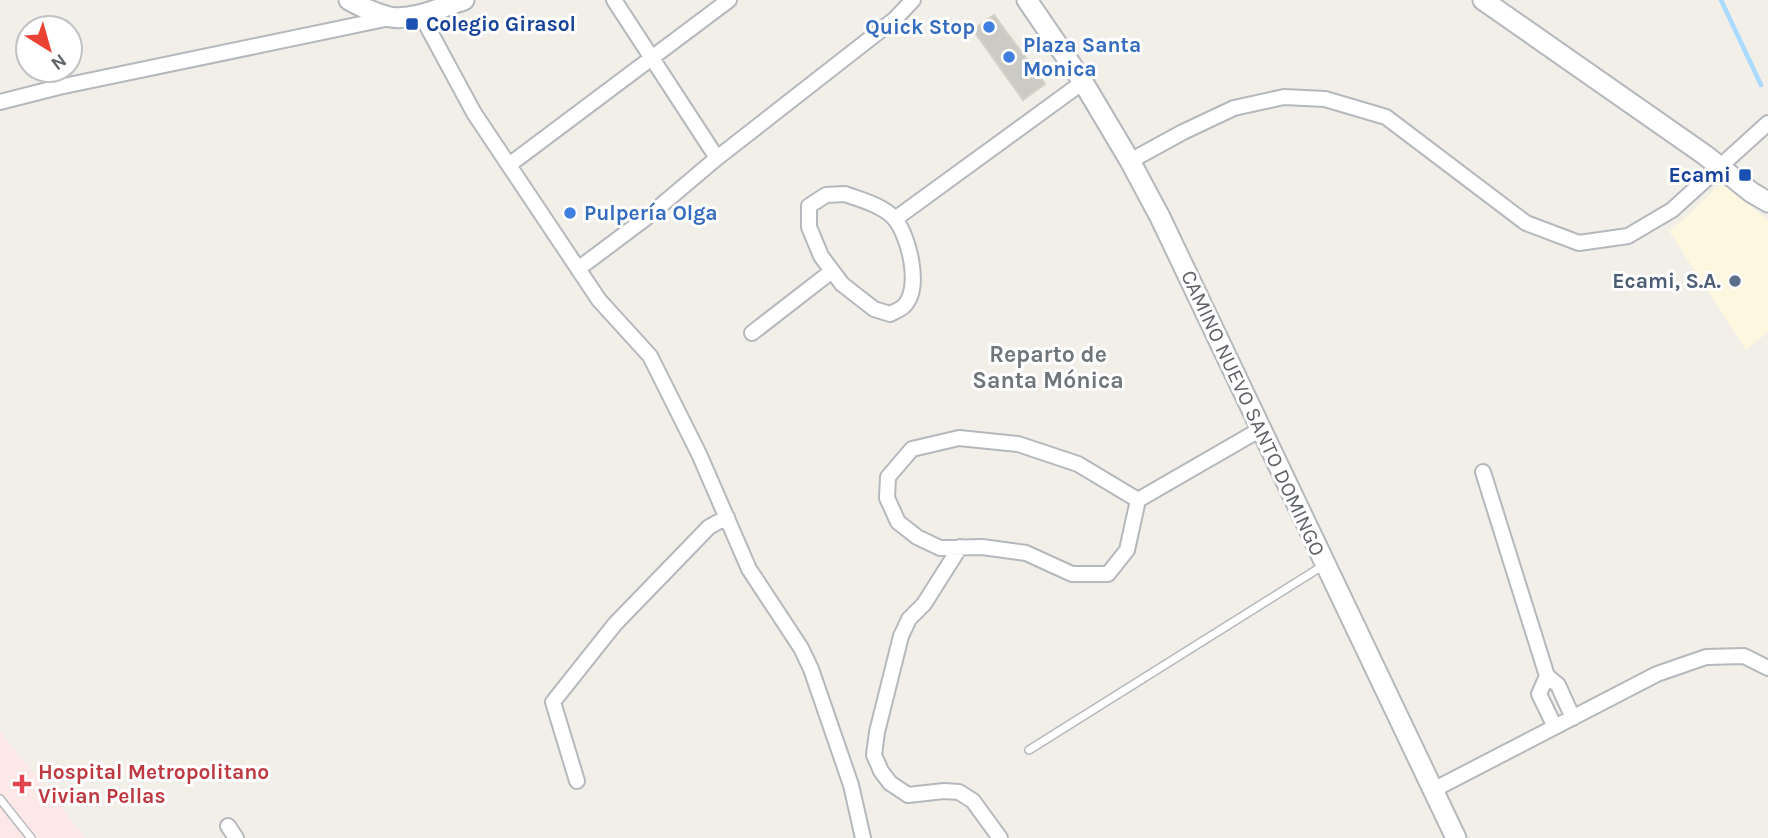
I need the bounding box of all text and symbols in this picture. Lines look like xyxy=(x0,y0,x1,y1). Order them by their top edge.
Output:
place label: Colegio Girasol xyxy=(426,12,576,36)
north arrow xyxy=(14,14,84,84)
place label: Quick Stop xyxy=(865,15,975,39)
marker: Colegio Girasol xyxy=(404,16,420,32)
marker: Quick Stop xyxy=(981,19,997,35)
place label: Plaza Santa Monica xyxy=(1023,33,1141,81)
text: N xyxy=(47,49,71,75)
marker: Plaza Santa Monica xyxy=(1001,49,1017,65)
place label: Ecami xyxy=(1668,163,1731,187)
marker: Ecami xyxy=(1737,167,1753,183)
place label: Pulpería Olga xyxy=(584,201,718,225)
marker: Pulpería Olga xyxy=(562,205,578,221)
street label: CAMINO NUEVO SANTO DOMINGO xyxy=(1176,266,1330,560)
place label: Ecami, S.A. xyxy=(1612,269,1721,293)
marker: Ecami, S.A. xyxy=(1727,273,1743,289)
district label: Reparto de Santa Mónica xyxy=(972,341,1124,394)
place label: Hospital Metropolitano Vivian Pellas xyxy=(38,760,269,808)
marker: Hospital Metropolitano Vivian Pellas xyxy=(12,774,32,794)

